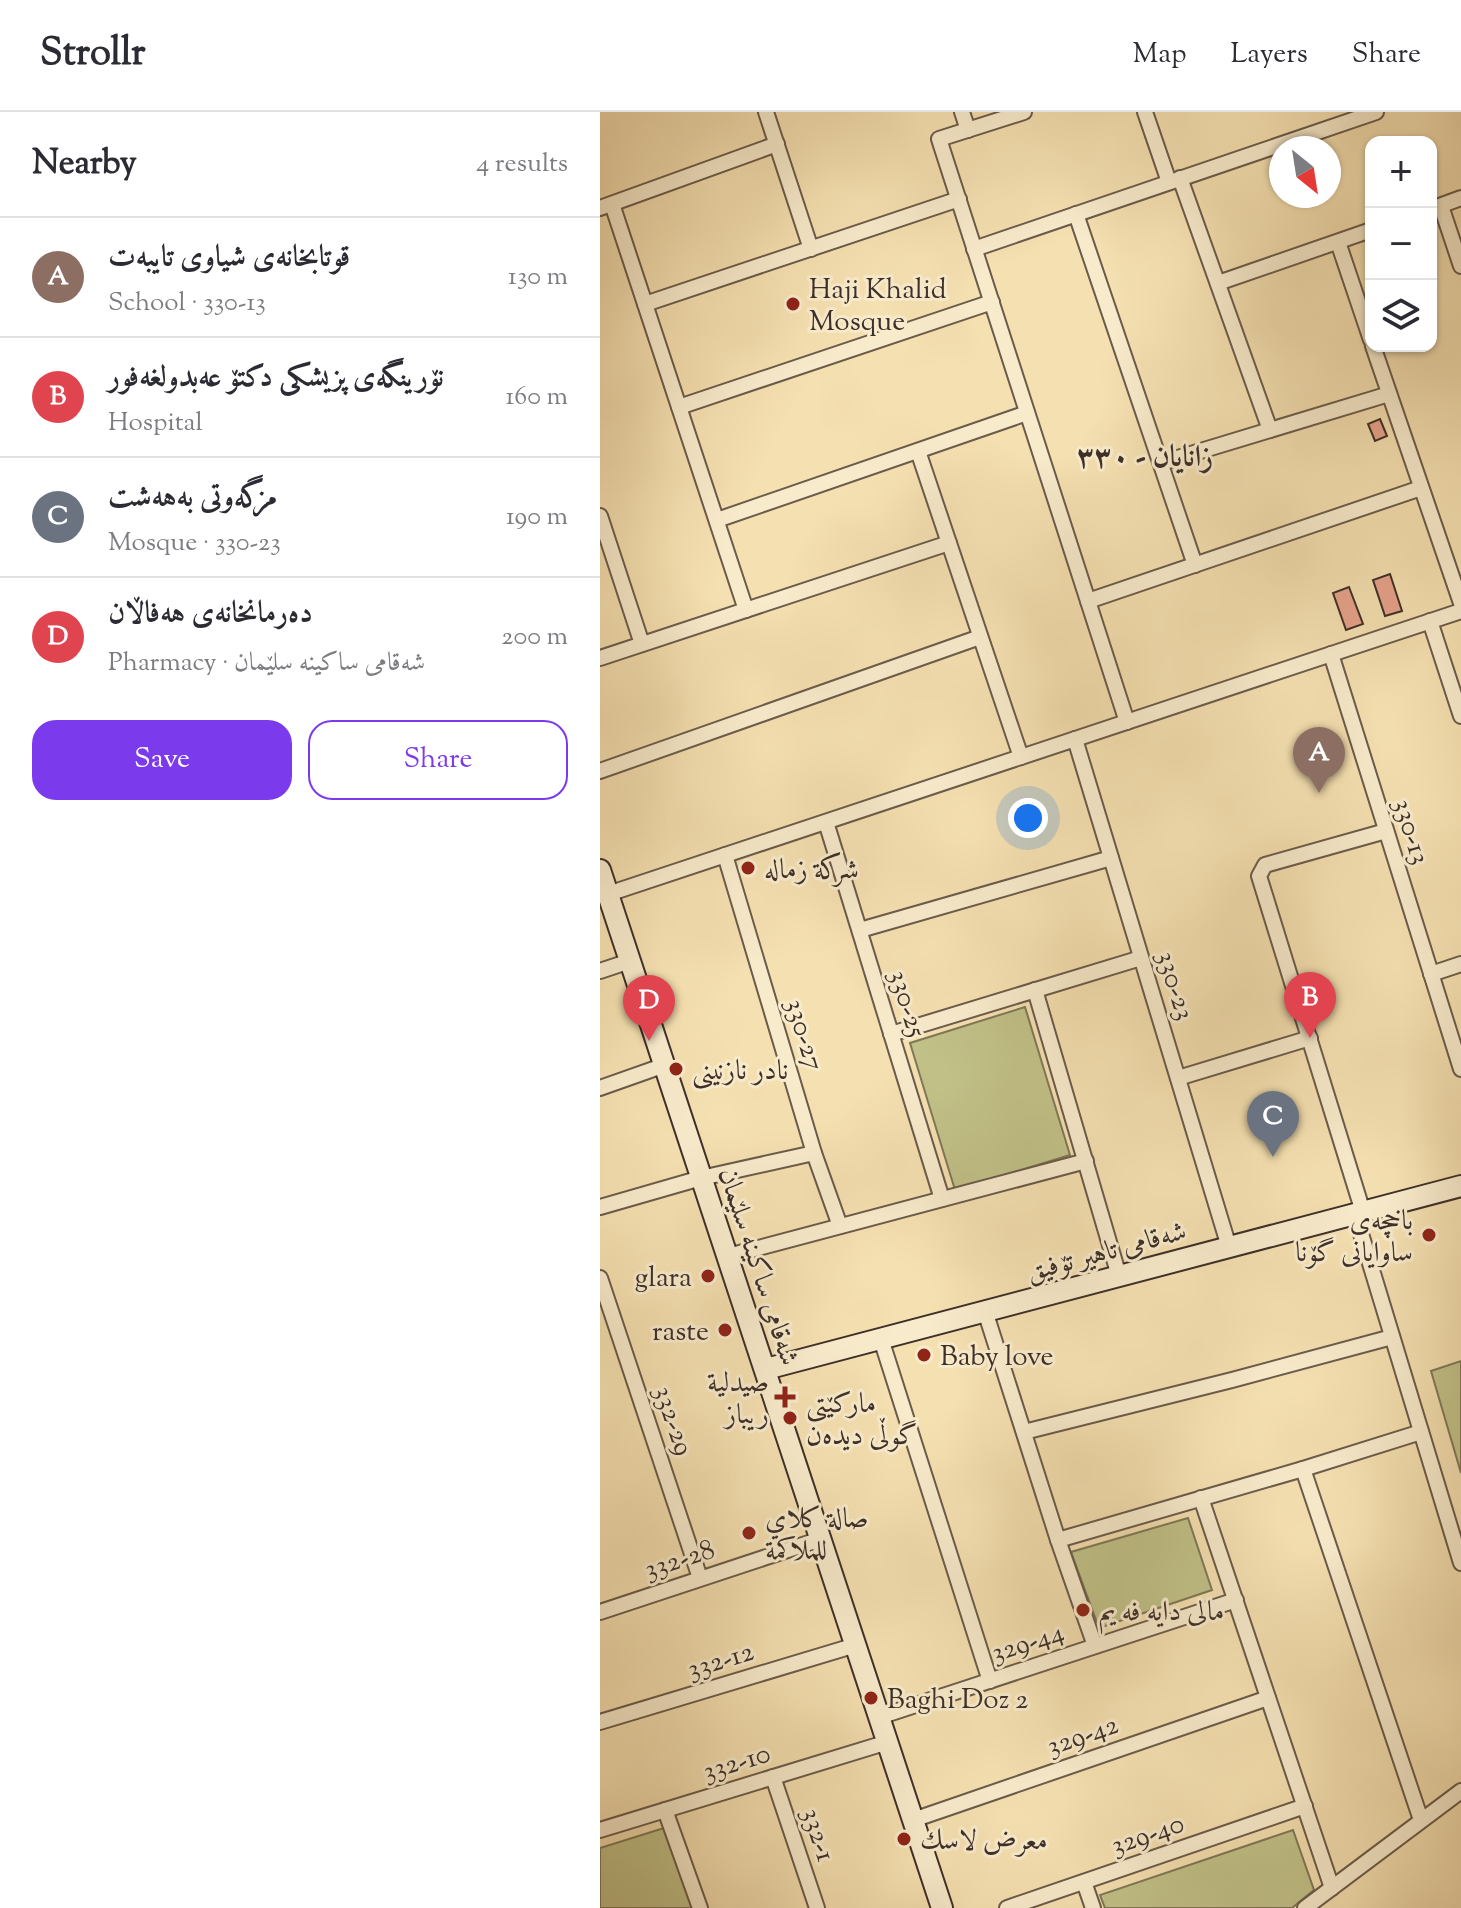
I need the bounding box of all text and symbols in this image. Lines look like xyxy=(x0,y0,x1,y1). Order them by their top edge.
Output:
text: Strollr xyxy=(40,28,146,82)
text: Map xyxy=(1133,35,1186,75)
text: Layers xyxy=(1230,35,1308,75)
text: Share xyxy=(1352,35,1421,75)
north arrow xyxy=(1269,136,1341,208)
map controls xyxy=(1365,136,1437,352)
button: + xyxy=(1365,136,1437,208)
text: Nearby xyxy=(32,140,137,189)
text: 4 results xyxy=(476,146,568,183)
button: − xyxy=(1365,208,1437,280)
text: قوتابخانەی شیاوی تایبەت xyxy=(108,237,350,280)
text: A xyxy=(47,259,69,296)
text: 130 m xyxy=(508,259,568,296)
place label: Haji Khalid Mosque xyxy=(809,271,947,343)
button: layers xyxy=(1365,280,1437,352)
text: School · 330-13 xyxy=(108,285,266,322)
marker: Haji Khalid Mosque xyxy=(784,295,802,313)
text: نۆرینگەی پزیشکی دکتۆ عەبدولغەفور xyxy=(108,357,444,400)
text: B xyxy=(50,379,66,416)
text: 160 m xyxy=(505,379,568,416)
text: Hospital xyxy=(108,405,203,442)
district label: زانایان - ٣٣٠ xyxy=(1077,437,1213,480)
text: مزگەوتی بەهەشت xyxy=(108,477,277,520)
text: C xyxy=(48,499,68,536)
text: 190 m xyxy=(506,499,568,536)
text: Mosque · 330-23 xyxy=(108,525,281,562)
text: دەرمانخانەی هەفاڵان xyxy=(108,593,313,636)
text: D xyxy=(48,619,68,656)
text: 200 m xyxy=(501,619,568,656)
text: Pharmacy · شەقامی ساکینە سلێمان xyxy=(108,645,425,682)
button: Save xyxy=(32,720,292,800)
button: Share xyxy=(308,720,568,800)
pin: A xyxy=(1293,727,1345,793)
street label: 330-13 xyxy=(1381,794,1439,870)
your location xyxy=(1008,798,1048,838)
place label: شركة زماله xyxy=(764,851,859,891)
marker: شركة زماله xyxy=(739,859,757,877)
street label: 330-23 xyxy=(1145,946,1204,1026)
street label: 330-25 xyxy=(877,965,935,1043)
pin: B xyxy=(1284,972,1336,1038)
pin: D xyxy=(623,975,675,1041)
street label: 330-27 xyxy=(773,994,833,1076)
place label: نادر نازنینی xyxy=(692,1052,788,1092)
marker: نادر نازنینی xyxy=(667,1060,685,1078)
pin: C xyxy=(1247,1091,1299,1157)
street label: شەقامی ساکینە سلێمان xyxy=(706,1163,808,1371)
place label: باخچەی ساوایانی گۆنا xyxy=(1295,1202,1413,1274)
street label: شەقامی تاهیر تۆفیق xyxy=(1022,1212,1191,1293)
marker: باخچەی ساوایانی گۆنا xyxy=(1420,1226,1438,1244)
place label: glara xyxy=(635,1259,692,1299)
marker: glara xyxy=(699,1267,717,1285)
place label: raste xyxy=(652,1313,709,1353)
marker: raste xyxy=(716,1321,734,1339)
place label: Baby love xyxy=(940,1338,1054,1378)
marker: Baby love xyxy=(915,1346,933,1364)
place label: صيدلية ريباز xyxy=(707,1364,769,1436)
street label: 332-29 xyxy=(642,1381,703,1461)
place label: مارکێتی گوڵی دیدەن xyxy=(806,1385,917,1457)
marker: صيدلية ريباز xyxy=(776,1388,794,1406)
marker: مارکێتی گوڵی دیدەن xyxy=(781,1409,799,1427)
place label: صالة كلاي للملاكمة xyxy=(765,1500,869,1572)
marker: صالة كلاي للملاكمة xyxy=(740,1524,758,1542)
street label: 332-28 xyxy=(639,1531,720,1591)
place label: مالى دايه فه يم xyxy=(1099,1593,1224,1635)
marker: مالى دايه فه يم xyxy=(1074,1601,1092,1619)
street label: 329-44 xyxy=(986,1613,1069,1674)
street label: 332-12 xyxy=(683,1633,759,1691)
place label: Baghi Doz 2 xyxy=(887,1681,1028,1721)
marker: Baghi Doz 2 xyxy=(862,1689,880,1707)
street label: 329-42 xyxy=(1042,1706,1124,1768)
street label: 332-10 xyxy=(698,1735,776,1793)
street label: 332-1 xyxy=(790,1803,845,1867)
street label: 329-40 xyxy=(1106,1805,1190,1867)
place label: معرض لاسك xyxy=(920,1822,1048,1862)
marker: معرض لاسك xyxy=(895,1830,913,1848)

